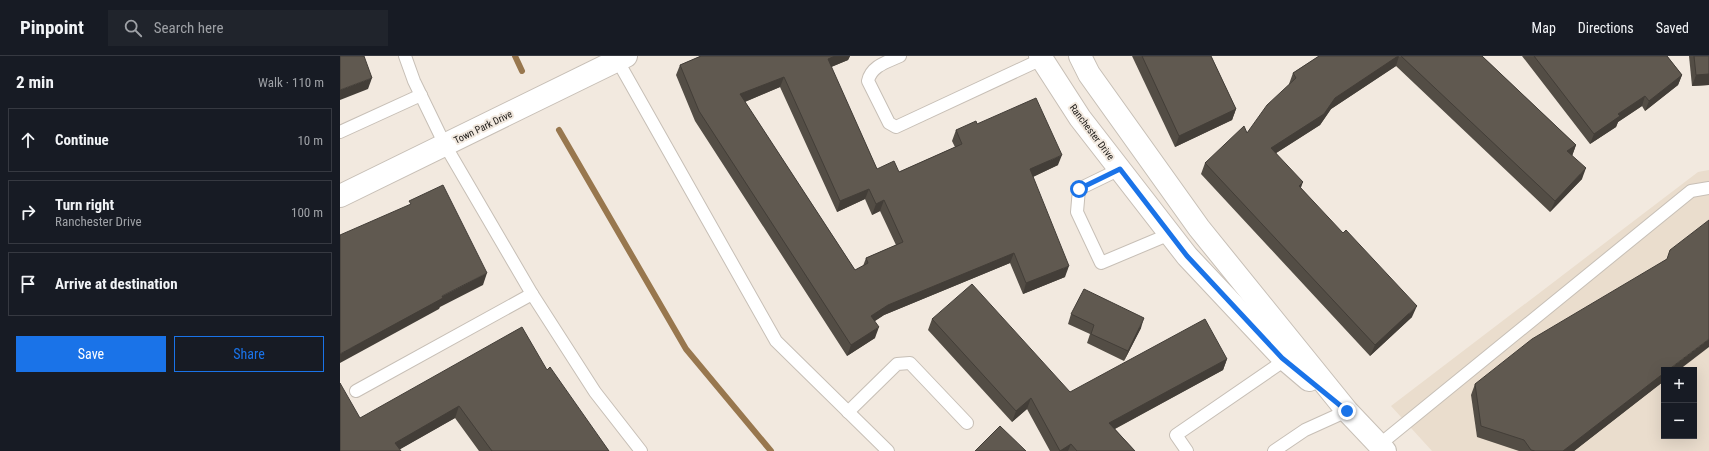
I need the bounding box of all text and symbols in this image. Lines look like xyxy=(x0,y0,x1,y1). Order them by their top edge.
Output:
search box xyxy=(108,10,388,46)
text: Pinpoint xyxy=(20,16,84,39)
icon: search xyxy=(122,17,144,39)
text: Search here xyxy=(154,19,224,37)
text: Map xyxy=(1532,20,1556,36)
text: Directions xyxy=(1578,20,1634,36)
text: Saved xyxy=(1656,20,1689,36)
text: 2 min xyxy=(16,72,54,92)
text: Walk · 110 m xyxy=(258,75,324,90)
street label: Ranchester Drive xyxy=(1068,102,1117,162)
street label: Town Park Drive xyxy=(452,108,514,146)
icon: ahead xyxy=(17,129,39,151)
text: Continue xyxy=(55,131,109,149)
text: 10 m xyxy=(297,133,323,148)
route start xyxy=(1070,180,1088,198)
text: Turn right xyxy=(55,196,114,214)
icon: right xyxy=(17,201,39,223)
text: 100 m xyxy=(291,205,323,220)
text: Ranchester Drive xyxy=(55,214,142,229)
icon: arrive xyxy=(17,273,39,295)
text: Arrive at destination xyxy=(55,275,178,293)
button: Save xyxy=(16,336,166,372)
button: Share xyxy=(174,336,324,372)
map controls xyxy=(1661,367,1697,439)
button: + xyxy=(1661,367,1697,403)
route end xyxy=(1338,402,1356,420)
button: − xyxy=(1661,403,1697,439)

